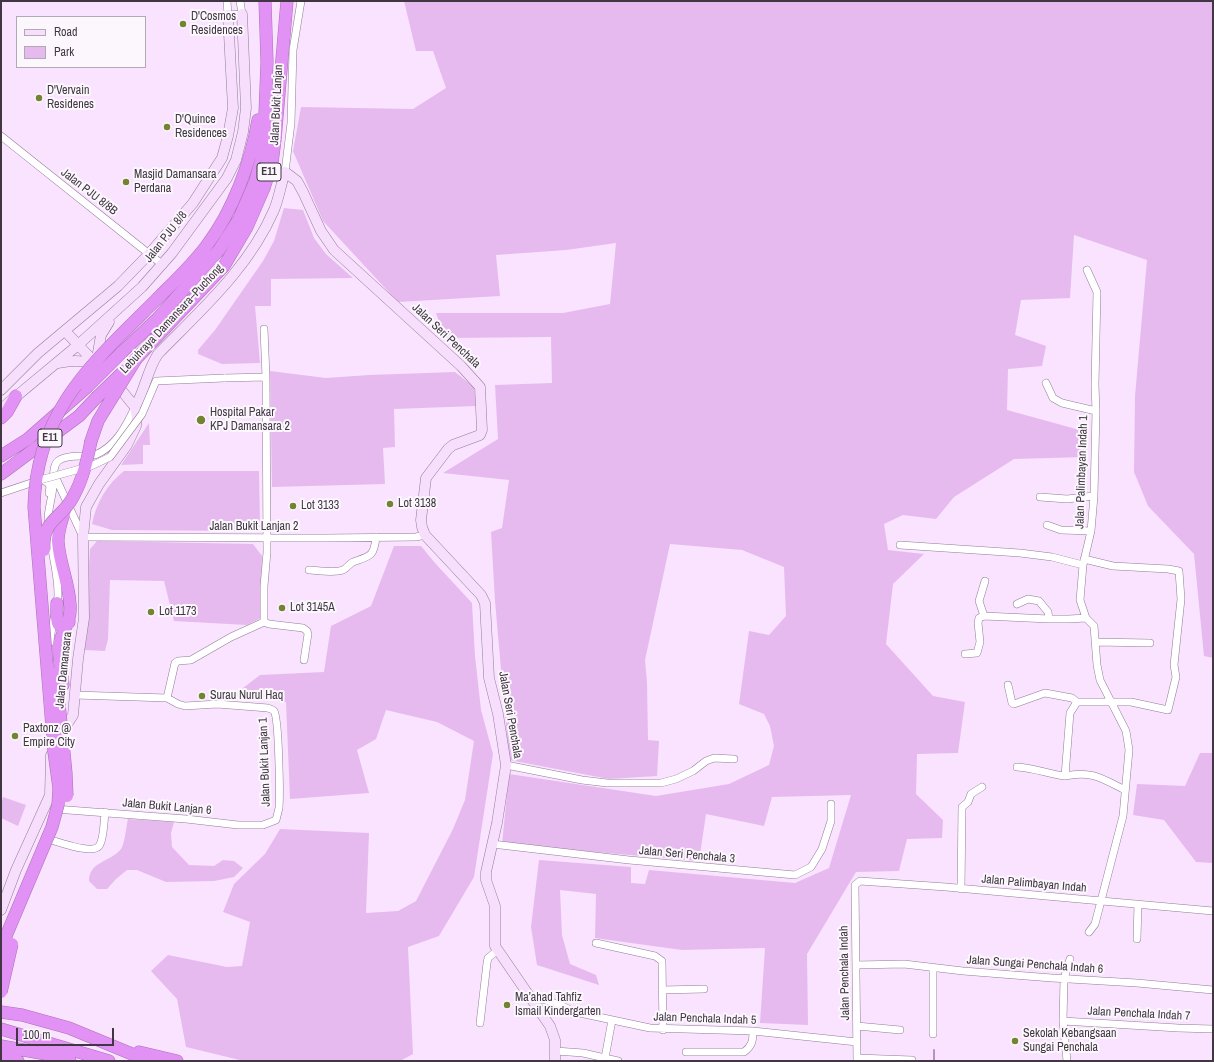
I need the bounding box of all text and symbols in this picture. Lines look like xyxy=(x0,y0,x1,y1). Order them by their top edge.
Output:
place label: D'Cosmos Residences xyxy=(191,10,243,38)
legend xyxy=(16,16,146,68)
marker: D'Cosmos Residences xyxy=(178,19,188,29)
text: Road xyxy=(54,24,78,40)
text: Park xyxy=(54,44,74,60)
street label: Jalan Bukit Lanjan xyxy=(268,64,286,146)
place label: D'Vervain Residenes xyxy=(47,84,94,112)
marker: D'Vervain Residenes xyxy=(34,93,44,103)
place label: D'Quince Residences xyxy=(175,113,227,141)
marker: D'Quince Residences xyxy=(162,122,172,132)
road number: E11 xyxy=(257,163,281,181)
street label: Jalan PJU 8/8B xyxy=(58,165,120,219)
place label: Masjid Damansara Perdana xyxy=(134,168,217,196)
marker: Masjid Damansara Perdana xyxy=(121,177,131,187)
street label: Jalan PJU 8/8 xyxy=(141,208,191,266)
street label: Lebuhraya Damansara–Puchong xyxy=(117,261,227,377)
street label: Jalan Seri Penchala xyxy=(409,301,483,371)
place label: Hospital Pakar KPJ Damansara 2 xyxy=(210,406,290,434)
marker: Hospital Pakar KPJ Damansara 2 xyxy=(195,414,207,426)
street label: Jalan Palimbayan Indah 1 xyxy=(1073,415,1091,529)
road number: E11 xyxy=(38,429,62,447)
place label: Lot 3138 xyxy=(398,497,436,511)
place label: Lot 3133 xyxy=(301,499,339,513)
marker: Lot 3138 xyxy=(385,499,395,509)
marker: Lot 3133 xyxy=(288,501,298,511)
street label: Jalan Bukit Lanjan 2 xyxy=(209,520,299,534)
place label: Lot 3145A xyxy=(290,601,335,615)
marker: Lot 3145A xyxy=(277,603,287,613)
place label: Lot 1173 xyxy=(159,605,197,619)
marker: Lot 1173 xyxy=(146,607,156,617)
street label: Jalan Damansara xyxy=(53,631,75,709)
street label: Jalan Seri Penchala xyxy=(495,670,525,760)
place label: Surau Nurul Haq xyxy=(210,689,283,703)
marker: Surau Nurul Haq xyxy=(197,691,207,701)
street label: Jalan Bukit Lanjan 1 xyxy=(256,717,274,807)
place label: Paxtonz @ Empire City xyxy=(23,722,75,750)
marker: Paxtonz @ Empire City xyxy=(10,731,20,741)
street label: Jalan Bukit Lanjan 6 xyxy=(122,796,212,818)
street label: Jalan Seri Penchala 3 xyxy=(638,844,736,866)
street label: Jalan Palimbayan Indah xyxy=(981,872,1087,896)
street label: Jalan Penchala Indah xyxy=(837,926,853,1020)
street label: Jalan Sungai Penchala Indah 6 xyxy=(966,953,1104,977)
place label: Ma’ahad Tahfiz Ismail Kindergarten xyxy=(515,991,601,1019)
marker: Ma’ahad Tahfiz Ismail Kindergarten xyxy=(502,1000,512,1010)
street label: Jalan Penchala Indah 7 xyxy=(1087,1004,1191,1024)
street label: Jalan Penchala Indah 5 xyxy=(653,1010,757,1028)
scale bar xyxy=(18,1020,116,1046)
text: 100 m xyxy=(23,1027,50,1043)
place label: Sekolah Kebangsaan Sungai Penchala xyxy=(1023,1027,1117,1055)
marker: Sekolah Kebangsaan Sungai Penchala xyxy=(1010,1036,1020,1046)

